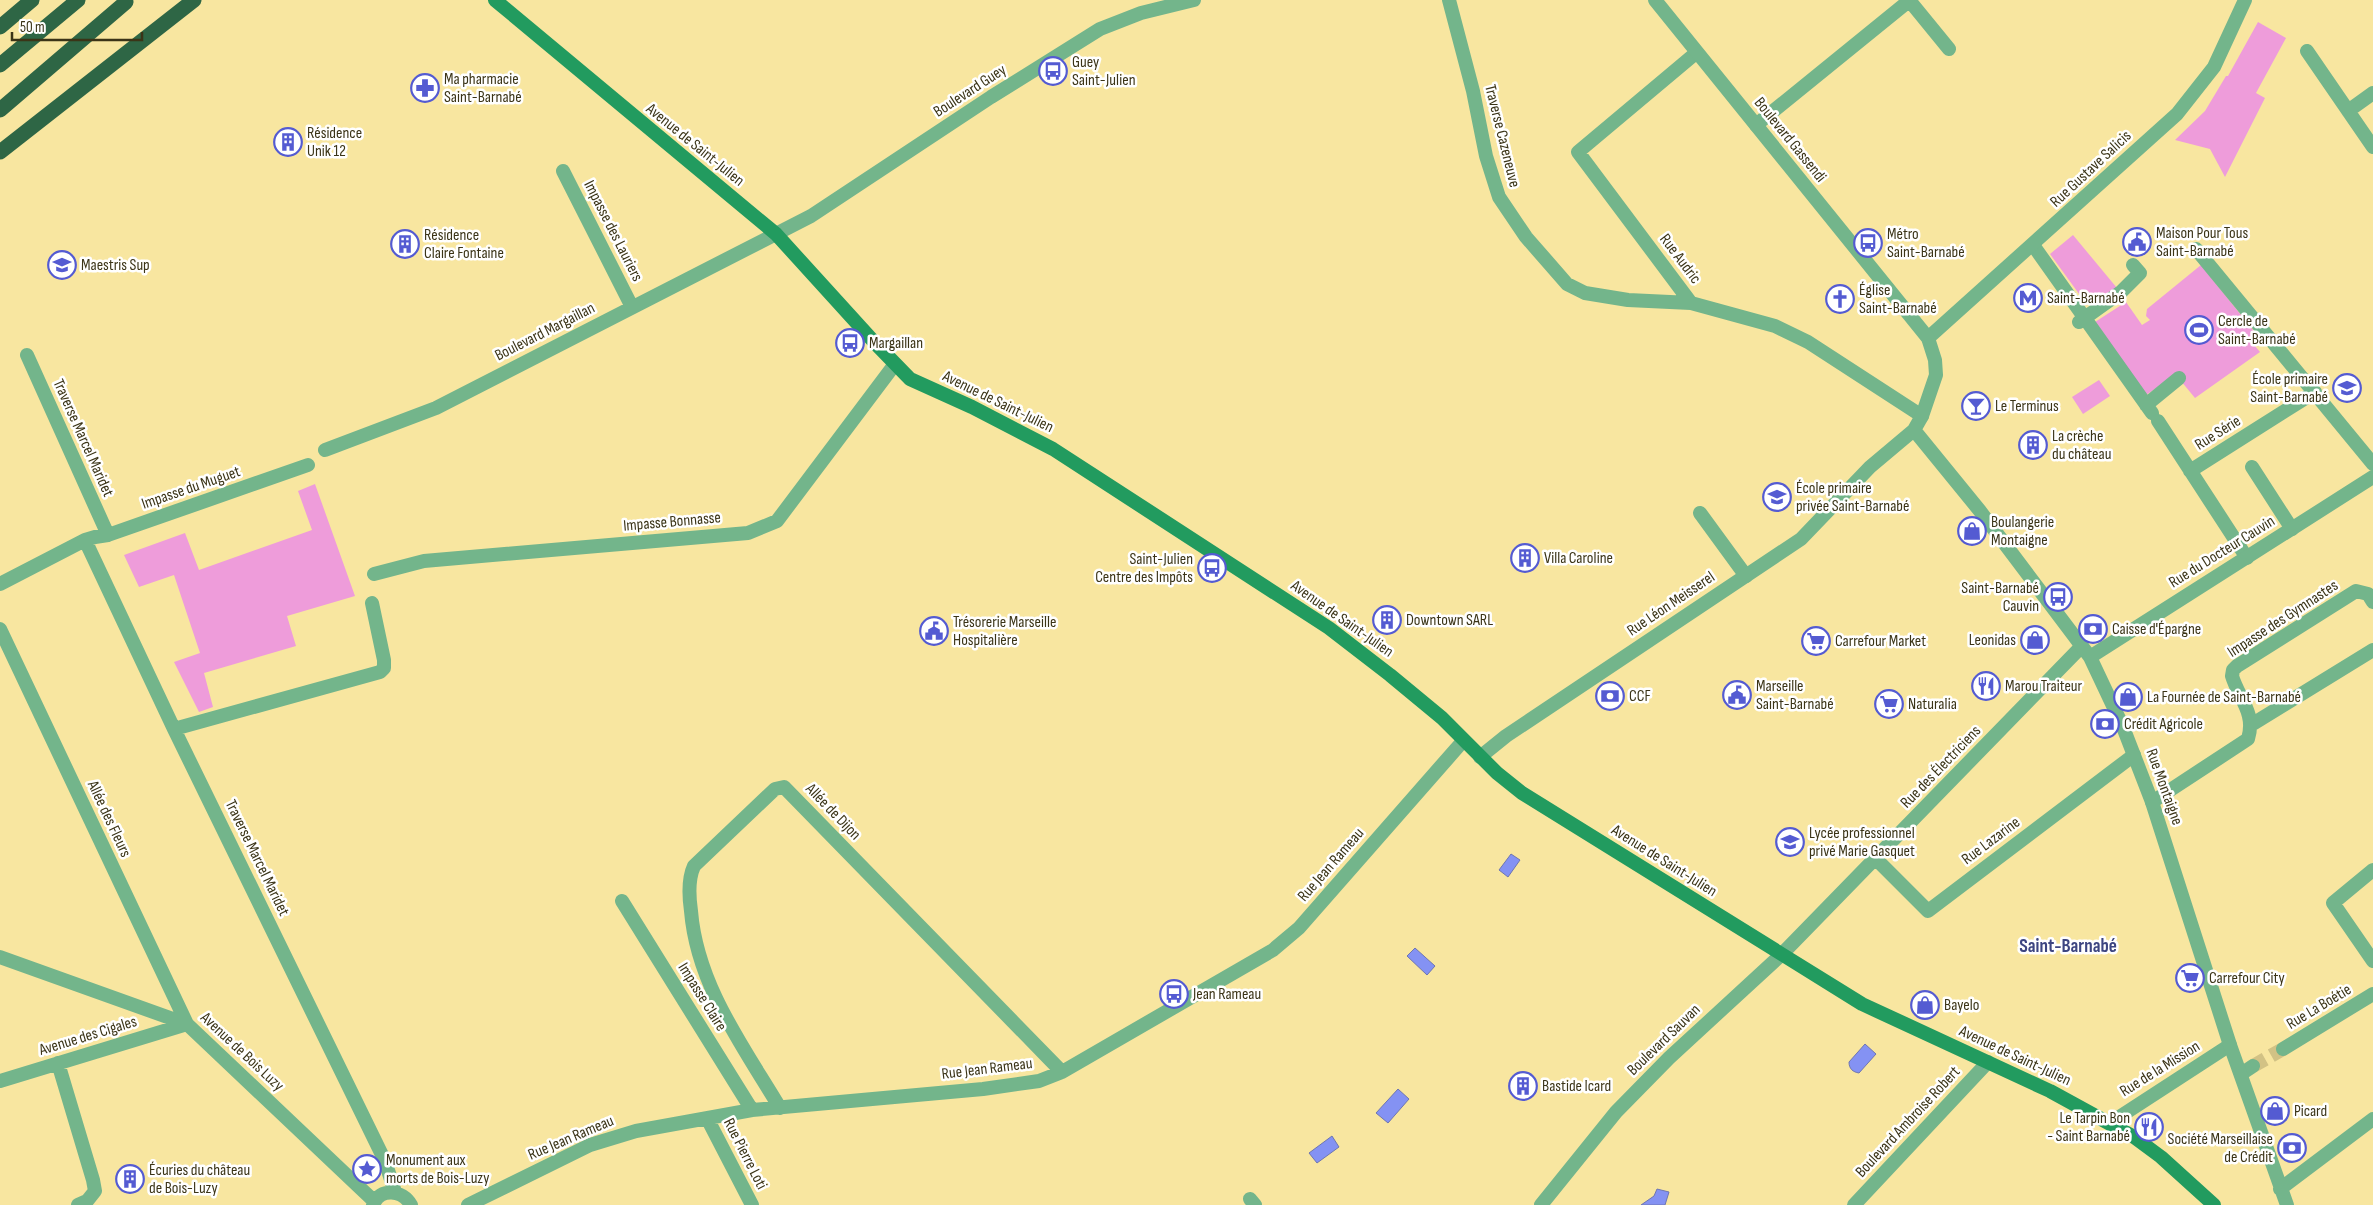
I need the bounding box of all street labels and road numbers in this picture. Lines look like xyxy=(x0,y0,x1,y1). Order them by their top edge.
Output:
street label: Boulevard Guey xyxy=(930,61,1010,121)
street label: Traverse Cazeneuve xyxy=(1480,83,1524,189)
street label: Boulevard Gassendi xyxy=(1750,94,1830,186)
street label: Avenue de Saint-Julien xyxy=(641,99,748,190)
street label: Rue Gustave Salicis xyxy=(2047,126,2136,211)
street label: Impasse des Lauriers xyxy=(579,177,647,285)
street label: Rue Audric xyxy=(1655,230,1705,288)
street label: Boulevard Margaillan xyxy=(492,299,598,365)
street label: Avenue de Saint-Julien xyxy=(939,367,1056,437)
street label: Traverse Marcel Maridet xyxy=(49,376,117,500)
street label: Rue Série xyxy=(2192,412,2244,454)
street label: Impasse du Muguet xyxy=(139,462,243,514)
street label: Impasse Bonnasse xyxy=(622,508,722,536)
street label: Rue du Docteur Cauvin xyxy=(2166,512,2278,592)
street label: Rue Léon Meisserel xyxy=(1624,568,1718,640)
street label: Avenue de Saint-Julien xyxy=(1286,576,1397,661)
street label: Impasse des Gymnastes xyxy=(2224,576,2342,662)
street label: Rue des Électriciens xyxy=(1897,722,1985,812)
street label: Rue Montaigne xyxy=(2141,746,2187,828)
street label: Allée des Fleurs xyxy=(83,777,135,860)
street label: Allée de Dijon xyxy=(801,779,865,844)
street label: Traverse Marcel Maridet xyxy=(221,797,293,919)
street label: Rue Lazarine xyxy=(1958,813,2024,869)
street label: Avenue de Saint-Julien xyxy=(1607,820,1720,901)
street label: Rue Jean Rameau xyxy=(1294,824,1368,906)
street label: Impasse Claire xyxy=(673,959,731,1035)
street label: Rue La Boétie xyxy=(2283,980,2355,1034)
street label: Boulevard Sauvan xyxy=(1624,1000,1704,1080)
street label: Avenue de Bois Luzy xyxy=(196,1008,288,1095)
street label: Avenue des Cigales xyxy=(36,1012,139,1060)
street label: Avenue de Saint-Julien xyxy=(1955,1021,2074,1090)
street label: Rue de la Mission xyxy=(2117,1037,2203,1101)
street label: Rue Jean Rameau xyxy=(941,1054,1033,1084)
street label: Boulevard Ambroise Robert xyxy=(1852,1063,1964,1181)
street label: Rue Jean Rameau xyxy=(525,1111,617,1165)
street label: Rue Pierre Loti xyxy=(719,1115,771,1193)

